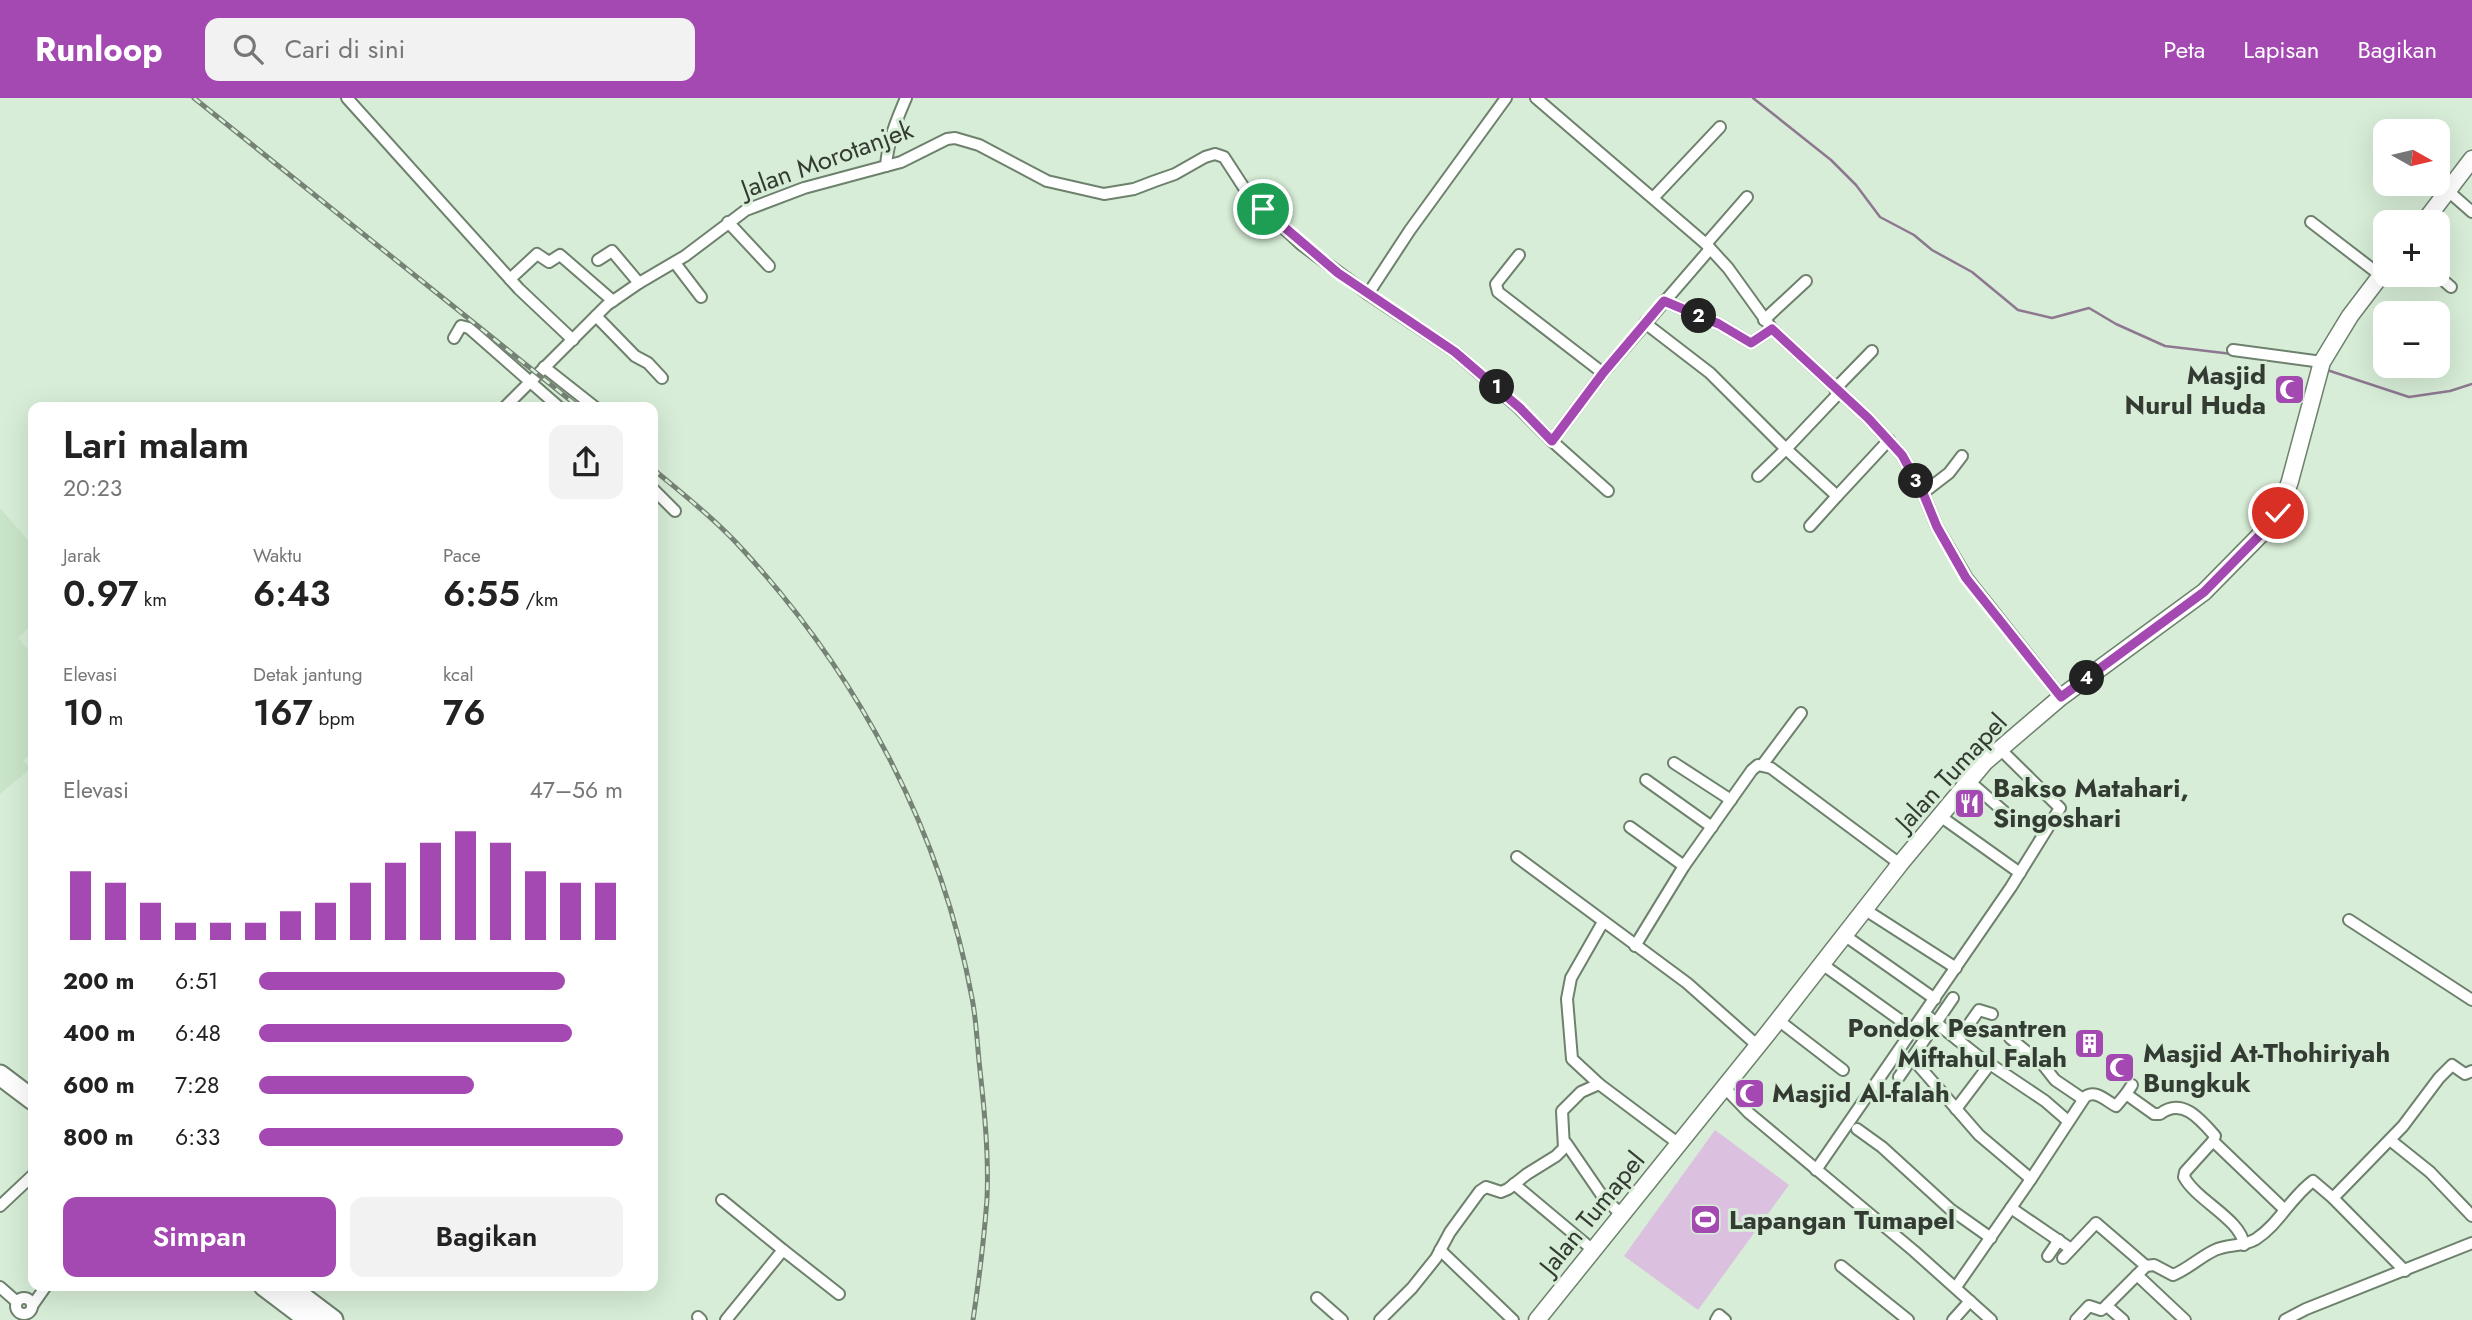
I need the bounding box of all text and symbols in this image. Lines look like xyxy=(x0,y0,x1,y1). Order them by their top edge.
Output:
search box xyxy=(205,18,695,81)
text: Runloop xyxy=(35,26,163,73)
icon: search xyxy=(229,30,267,68)
text: Cari di sini xyxy=(285,30,405,68)
text: Peta xyxy=(2163,32,2205,67)
text: Lapisan xyxy=(2243,32,2319,67)
text: Bagikan xyxy=(2357,32,2437,67)
street label: Jalan Morotanjek xyxy=(733,110,919,209)
north arrow xyxy=(2373,119,2450,196)
map controls xyxy=(2373,119,2450,378)
pin xyxy=(1233,179,1293,239)
icon: arrive xyxy=(1244,190,1282,228)
button: + xyxy=(2373,210,2450,287)
pin: 2 xyxy=(1682,298,1716,333)
button: − xyxy=(2373,301,2450,378)
text: 2 xyxy=(1692,302,1705,329)
place label: Masjid Nurul Huda xyxy=(2125,356,2266,424)
pin: 1 xyxy=(1480,370,1514,404)
text: 1 xyxy=(1492,373,1501,400)
mosque icon: Masjid Nurul Huda xyxy=(2272,373,2306,407)
text: Lari malam xyxy=(63,417,249,472)
button: share xyxy=(549,425,623,499)
pin: 3 xyxy=(1898,464,1934,498)
text: 3 xyxy=(1910,467,1921,494)
text: 20:23 xyxy=(63,471,122,505)
pin xyxy=(2248,483,2308,543)
icon: check xyxy=(2259,494,2297,532)
text: Jarak xyxy=(63,542,101,569)
text: Waktu xyxy=(253,542,302,569)
text: Pace xyxy=(443,542,481,569)
text: 0.97 xyxy=(63,569,138,619)
text: 6:43 xyxy=(253,569,331,619)
text: 6:55 xyxy=(443,569,520,619)
text: km xyxy=(138,586,167,613)
text: /km xyxy=(520,586,559,613)
pin: 4 xyxy=(2070,660,2104,696)
text: Elevasi xyxy=(63,661,117,688)
text: Detak jantung xyxy=(253,661,363,688)
text: kcal xyxy=(443,661,474,688)
text: 4 xyxy=(2080,664,2093,691)
text: 10 xyxy=(63,688,103,738)
text: 167 xyxy=(253,688,313,738)
text: 76 xyxy=(443,688,486,738)
street label: Jalan Tumapel xyxy=(1884,704,2016,842)
text: m xyxy=(103,705,123,732)
text: bpm xyxy=(313,705,355,732)
place label: Bakso Matahari, Singoshari xyxy=(1993,769,2189,837)
text: Elevasi xyxy=(63,773,129,807)
text: 47–56 m xyxy=(529,773,623,807)
restaurant icon: Bakso Matahari, Singoshari xyxy=(1953,786,1987,820)
text: 200 m xyxy=(63,964,134,998)
text: 6:51 xyxy=(175,964,218,998)
place label: Pondok Pesantren Miftahul Falah xyxy=(1848,1009,2067,1077)
text: 400 m xyxy=(63,1016,135,1050)
text: 6:48 xyxy=(175,1016,221,1050)
building icon: Pondok Pesantren Miftahul Falah xyxy=(2073,1026,2107,1060)
place label: Masjid At-Thohiriyah Bungkuk xyxy=(2143,1034,2390,1102)
mosque icon: Masjid At-Thohiriyah Bungkuk xyxy=(2103,1051,2137,1085)
text: 600 m xyxy=(63,1068,135,1102)
text: 7:28 xyxy=(175,1068,220,1102)
place label: Masjid Al-falah xyxy=(1772,1074,1950,1112)
mosque icon: Masjid Al-falah xyxy=(1732,1076,1766,1110)
text: 800 m xyxy=(63,1120,134,1154)
text: 6:33 xyxy=(175,1120,220,1154)
street label: Jalan Tumapel xyxy=(1528,1143,1654,1285)
button: Simpan xyxy=(63,1197,336,1277)
button: Bagikan xyxy=(350,1197,623,1277)
place label: Lapangan Tumapel xyxy=(1729,1201,1955,1239)
sports icon: Lapangan Tumapel xyxy=(1689,1203,1723,1237)

